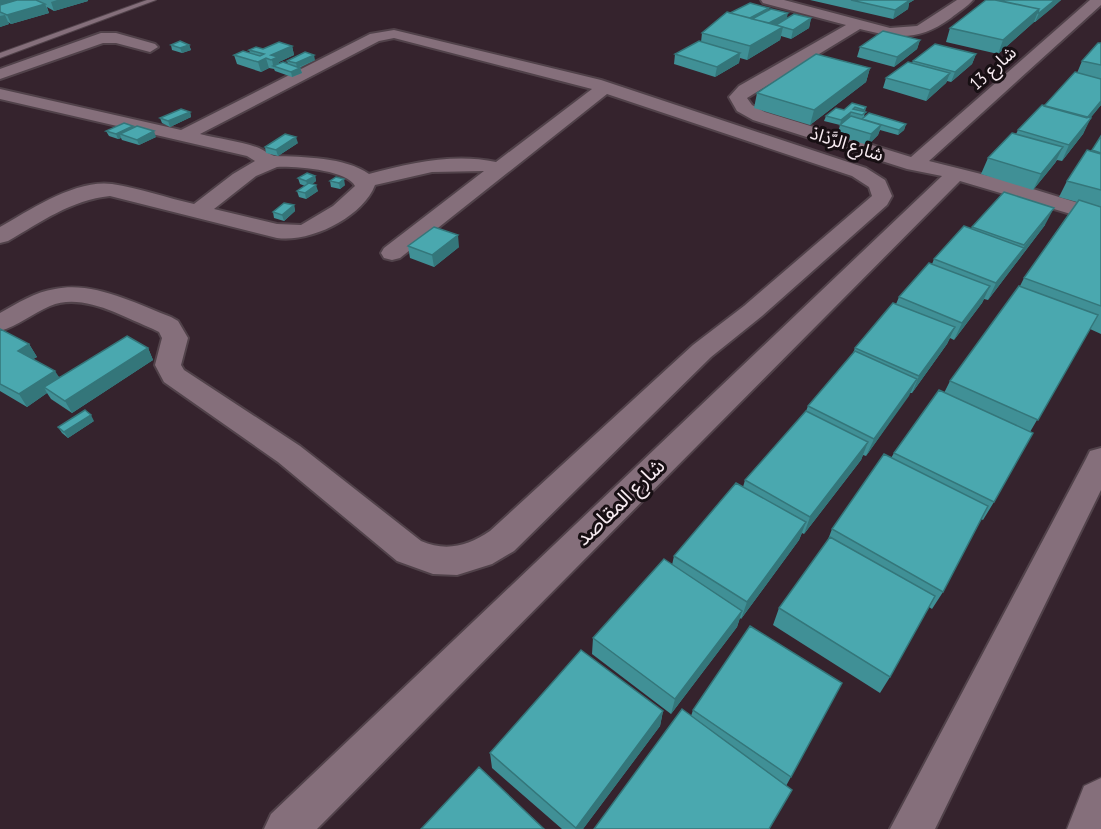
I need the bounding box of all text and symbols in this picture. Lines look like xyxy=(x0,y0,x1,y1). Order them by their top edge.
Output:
street label: شارع 13 xyxy=(964,41,1023,97)
street label: شارع الرَّذاذ xyxy=(807,121,887,169)
street label: شارع المقاصد xyxy=(569,452,672,553)

